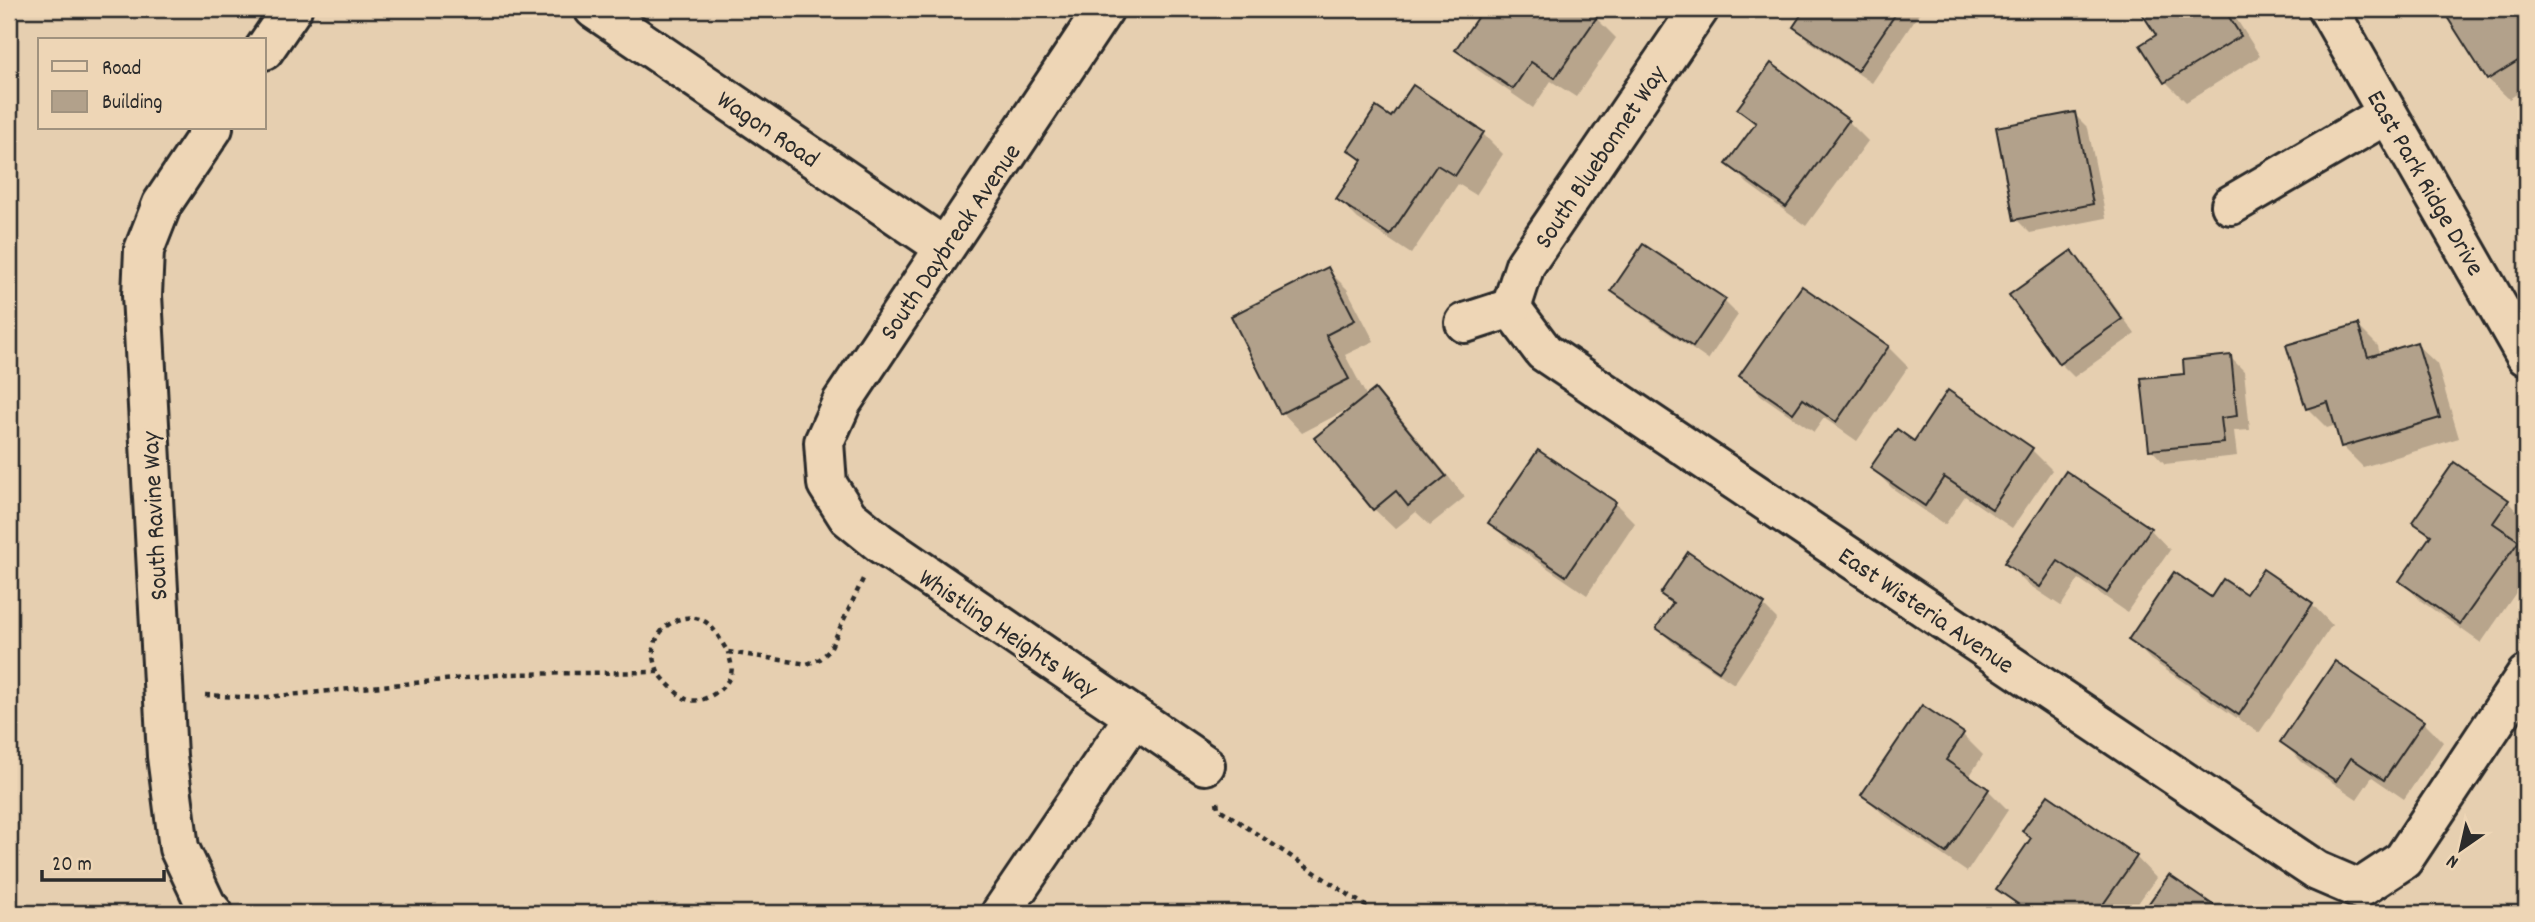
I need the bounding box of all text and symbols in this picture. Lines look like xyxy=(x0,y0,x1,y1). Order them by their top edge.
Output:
legend xyxy=(38,38,266,130)
text: Road xyxy=(102,55,141,85)
street label: South Bluebonnet Way xyxy=(1527,58,1677,257)
street label: Wagon Road xyxy=(708,83,826,179)
street label: East Park Ridge Drive xyxy=(2356,84,2492,284)
text: Building xyxy=(102,89,162,119)
street label: South Daybreak Avenue xyxy=(872,137,1032,349)
street label: South Ravine Way xyxy=(134,430,179,601)
street label: East Wisteria Avenue xyxy=(1829,539,2021,685)
street label: Whistling Heights Way xyxy=(910,561,1105,709)
north arrow xyxy=(2426,814,2496,884)
scale bar xyxy=(42,838,164,882)
text: N xyxy=(2442,846,2465,874)
text: 20 m xyxy=(52,851,92,881)

